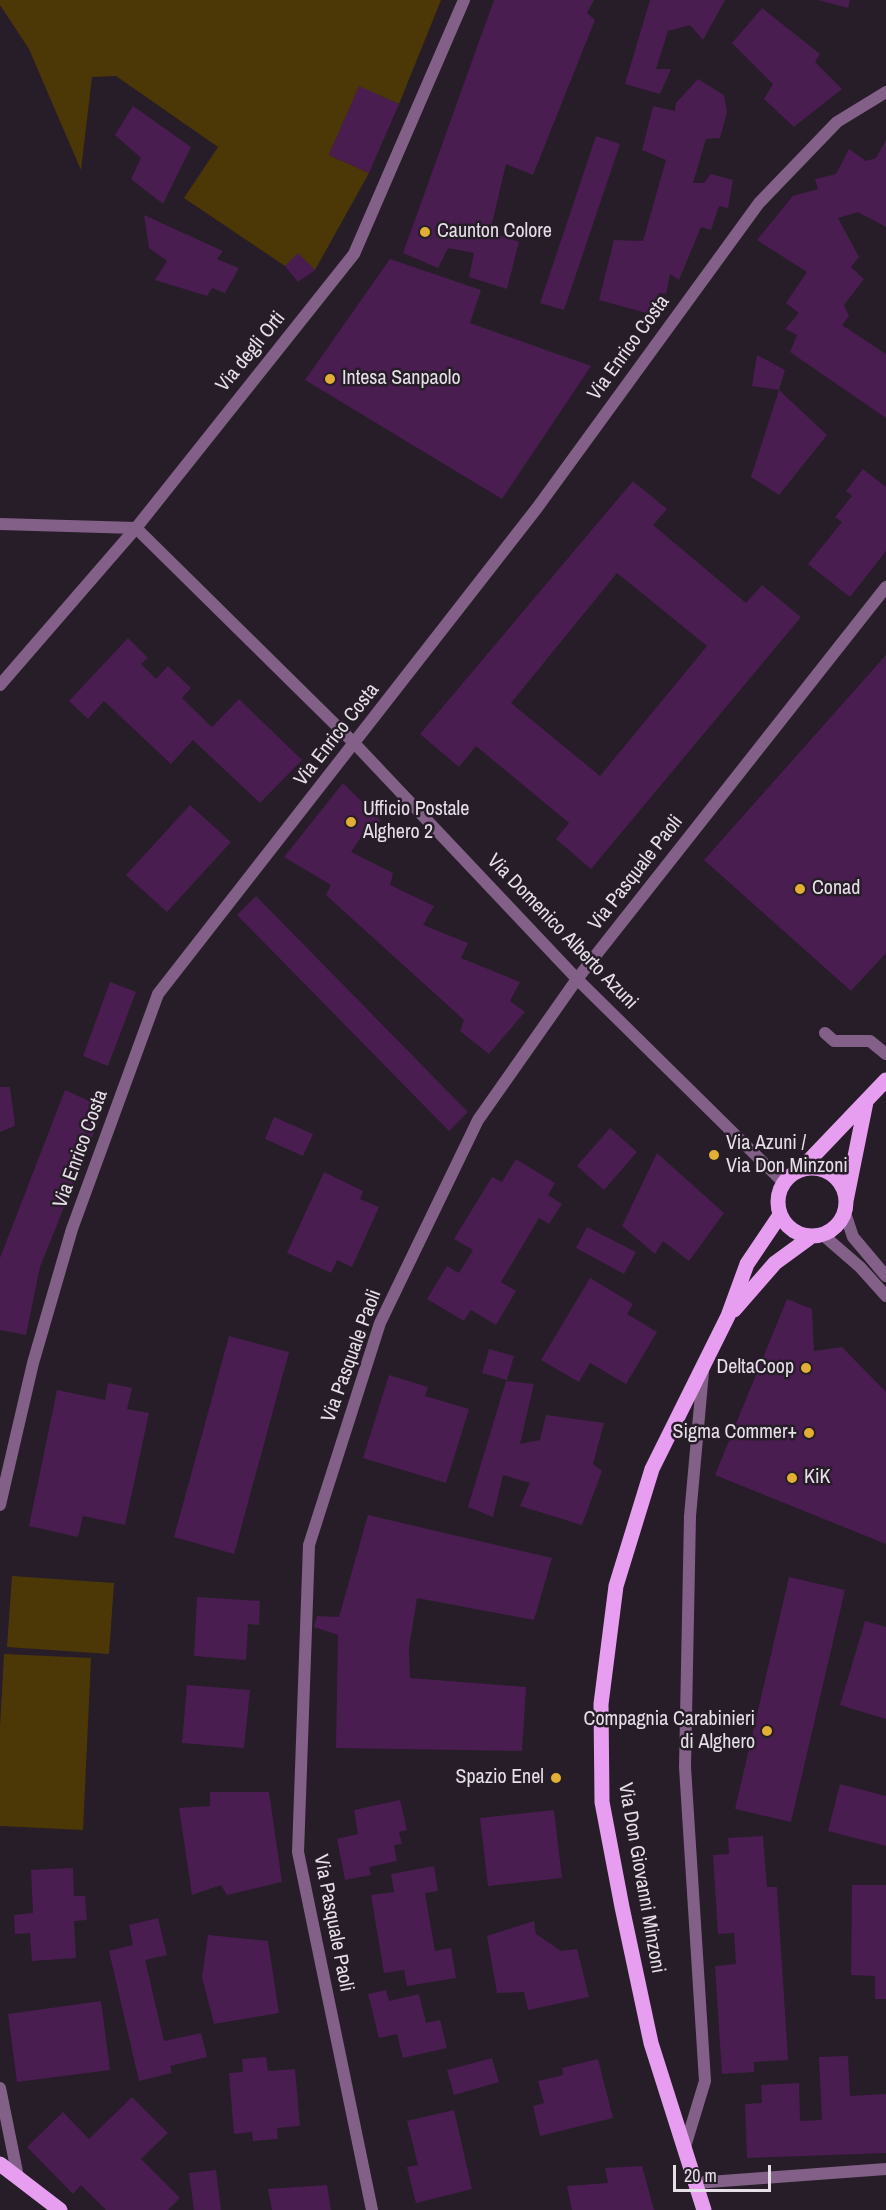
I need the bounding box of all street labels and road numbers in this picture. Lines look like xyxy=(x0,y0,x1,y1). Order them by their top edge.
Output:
street label: Via Enrico Costa xyxy=(583,291,675,405)
street label: Via degli Orti xyxy=(211,307,291,397)
street label: Via Enrico Costa xyxy=(289,679,385,791)
street label: Via Pasquale Paoli xyxy=(584,811,688,935)
street label: Via Domenico Alberto Azuni xyxy=(482,849,642,1015)
street label: Via Enrico Costa xyxy=(49,1087,113,1211)
street label: Via Pasquale Paoli xyxy=(317,1286,387,1426)
street label: Via Don Giovanni Minzoni xyxy=(612,1781,670,1975)
street label: Via Pasquale Paoli xyxy=(308,1852,358,1994)

